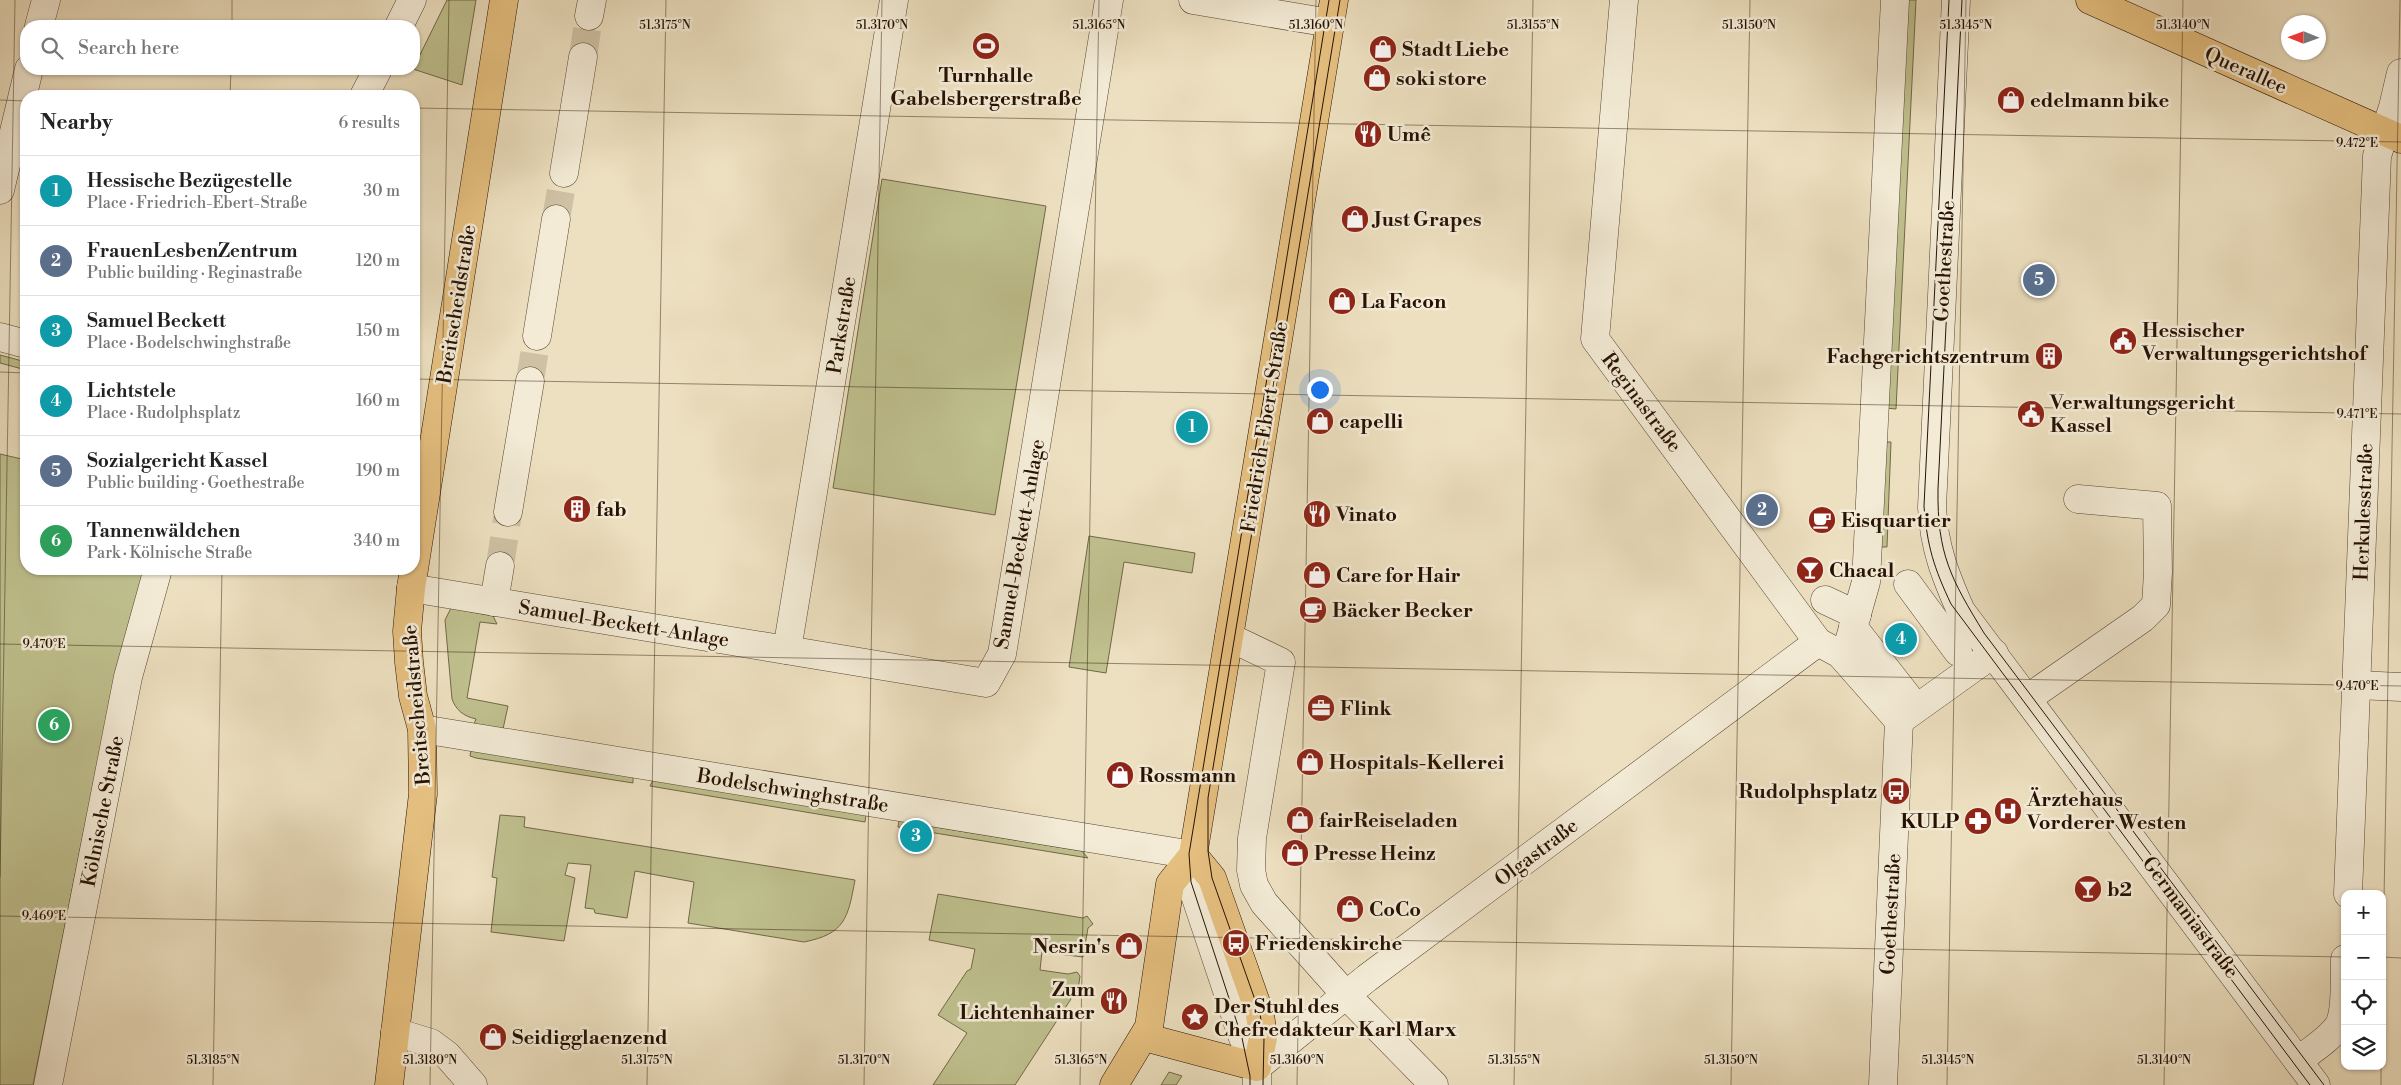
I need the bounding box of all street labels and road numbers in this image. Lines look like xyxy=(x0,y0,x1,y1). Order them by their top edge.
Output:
street label: Querallee xyxy=(2200,42,2291,101)
street label: Goethestraße xyxy=(1930,200,1961,322)
street label: Breitscheidstraße xyxy=(432,223,482,387)
street label: Parkstraße xyxy=(822,275,863,376)
street label: Friedrich-Ebert-Straße xyxy=(1236,320,1295,535)
street label: Reginastraße xyxy=(1595,348,1687,458)
street label: Samuel-Beckett-Anlage xyxy=(990,437,1051,651)
street label: Herkulesstraße xyxy=(2350,443,2379,581)
street label: Samuel-Beckett-Anlage xyxy=(517,595,731,653)
street label: Breitscheidstraße xyxy=(398,624,437,787)
street label: Kölnische Straße xyxy=(77,734,130,889)
street label: Bodelschwinghstraße xyxy=(694,764,890,819)
street label: Olgastraße xyxy=(1490,814,1584,893)
street label: Germaniastraße xyxy=(2136,852,2244,984)
street label: Goethestraße xyxy=(1876,853,1907,975)

